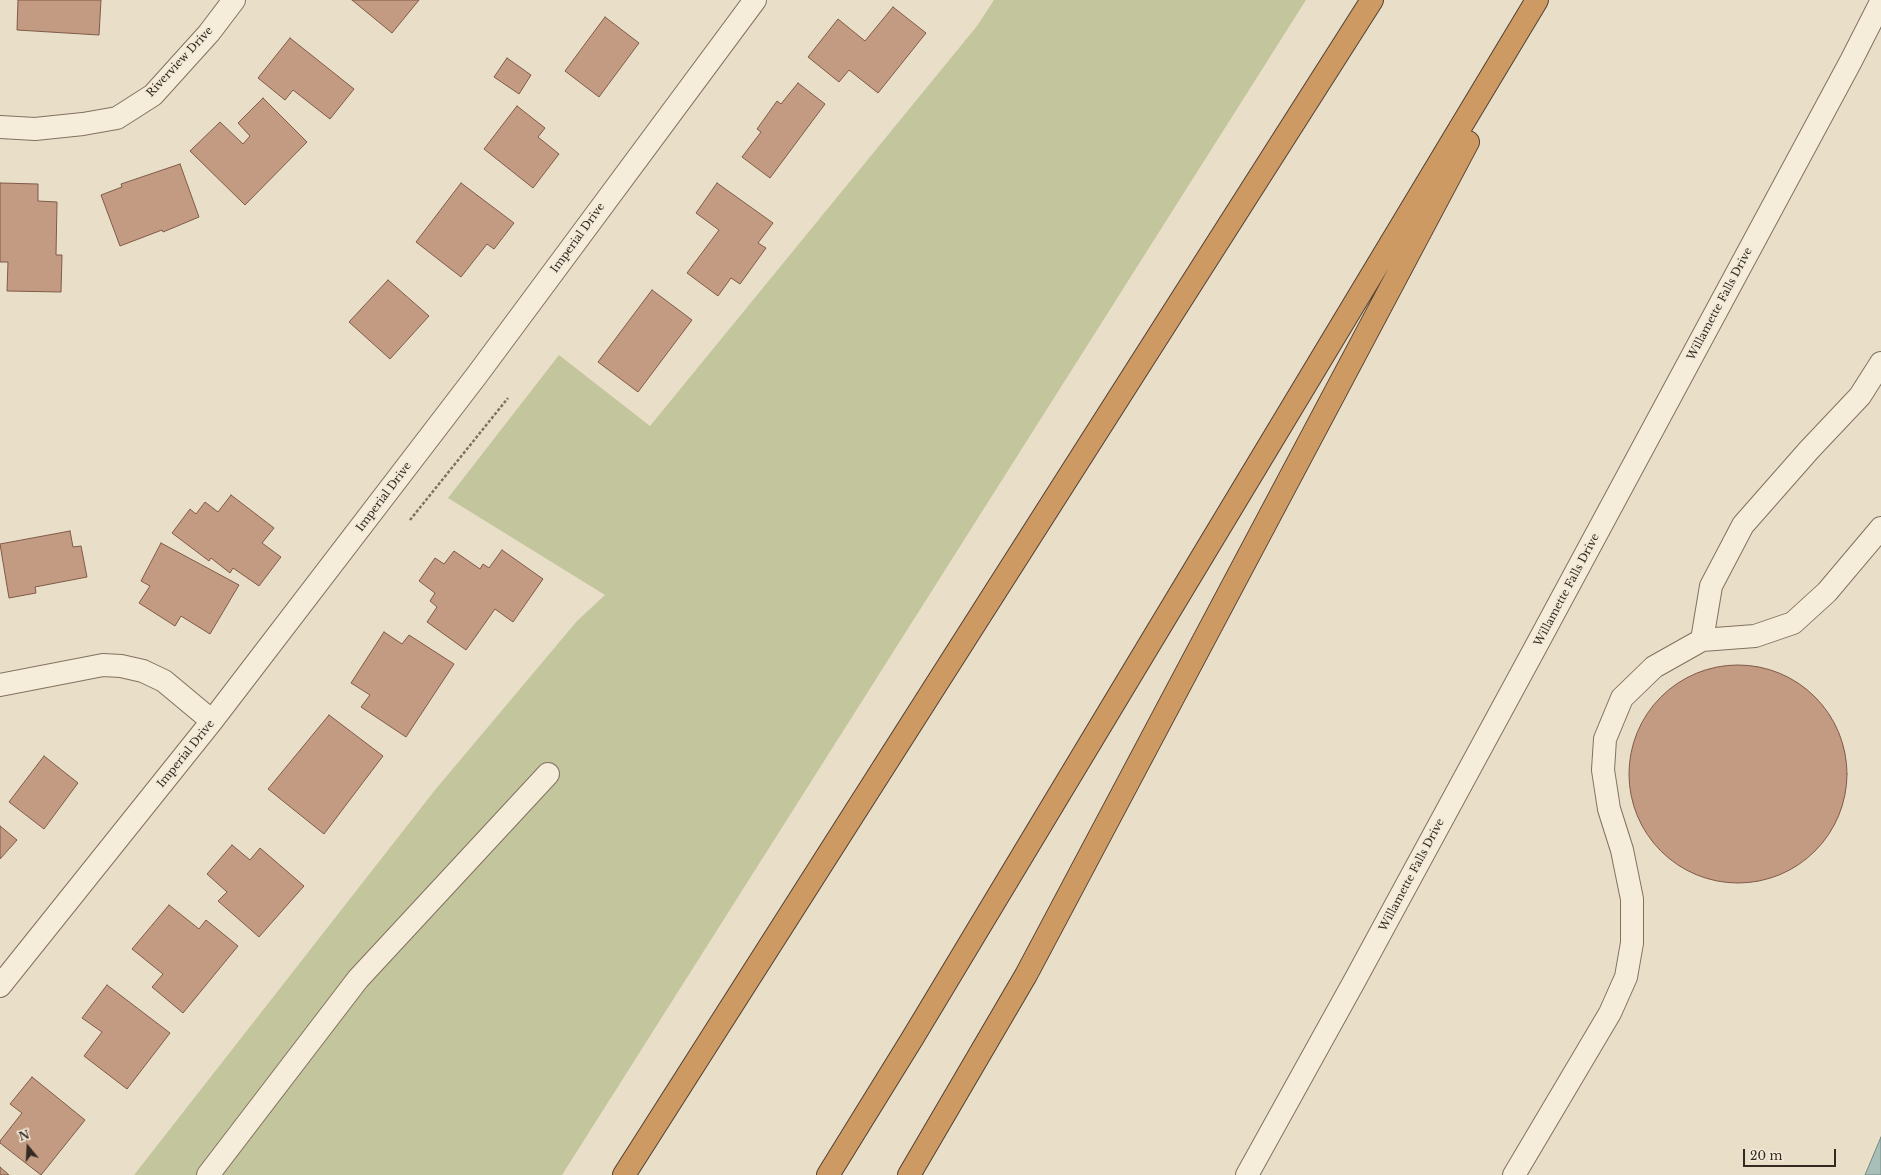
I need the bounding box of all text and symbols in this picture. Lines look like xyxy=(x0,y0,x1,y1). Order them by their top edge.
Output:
street label: Riverview Drive xyxy=(144,24,216,100)
street label: Imperial Drive xyxy=(548,200,608,276)
street label: Willamette Falls Drive xyxy=(1685,245,1755,363)
street label: Imperial Drive xyxy=(354,460,414,534)
street label: Willamette Falls Drive xyxy=(1532,531,1602,649)
street label: Imperial Drive xyxy=(155,717,217,791)
street label: Willamette Falls Drive xyxy=(1377,816,1447,934)
north arrow xyxy=(8,1127,48,1167)
text: N xyxy=(17,1127,31,1144)
scale bar xyxy=(1745,1141,1838,1167)
text: 20 m xyxy=(1750,1148,1782,1163)

